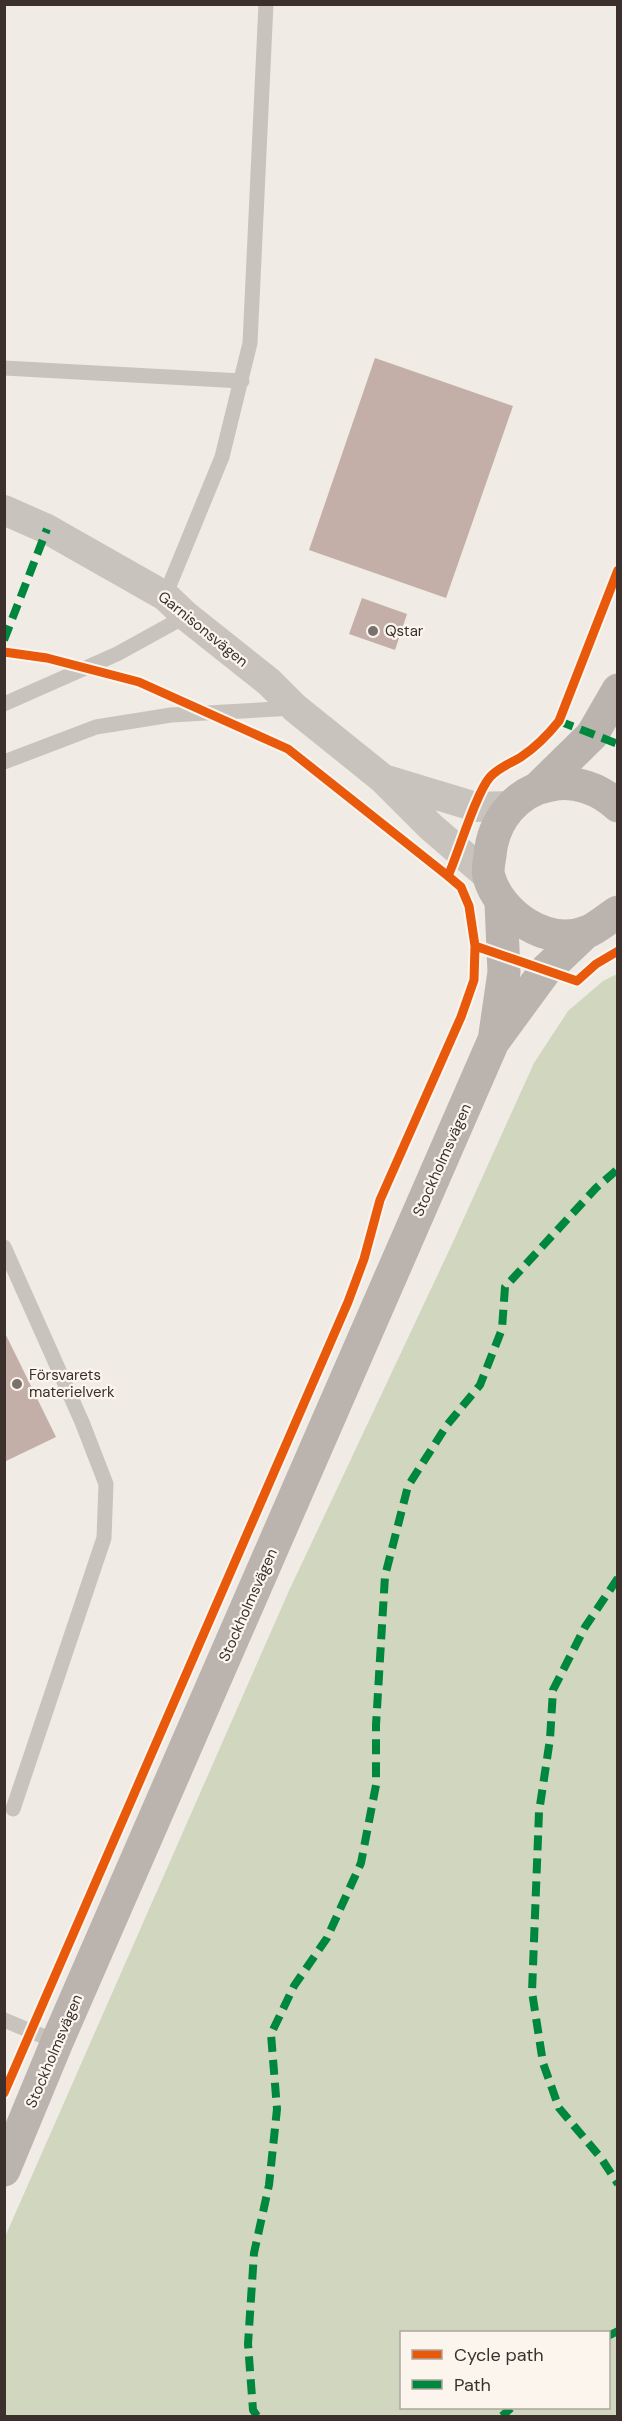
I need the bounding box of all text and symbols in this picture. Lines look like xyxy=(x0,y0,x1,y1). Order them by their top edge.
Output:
street label: Garnisonsvägen xyxy=(154,587,252,671)
place label: Qstar xyxy=(385,621,424,641)
marker: Qstar xyxy=(366,624,380,638)
street label: Stockholmsvägen xyxy=(408,1100,476,1220)
place label: Försvarets materielverk xyxy=(29,1365,115,1402)
marker: Försvarets materielverk xyxy=(10,1377,24,1391)
street label: Stockholmsvägen xyxy=(214,1545,282,1665)
street label: Stockholmsvägen xyxy=(21,1991,87,2111)
legend xyxy=(400,2331,610,2409)
text: Cycle path xyxy=(454,2343,544,2367)
text: Path xyxy=(454,2373,491,2397)

